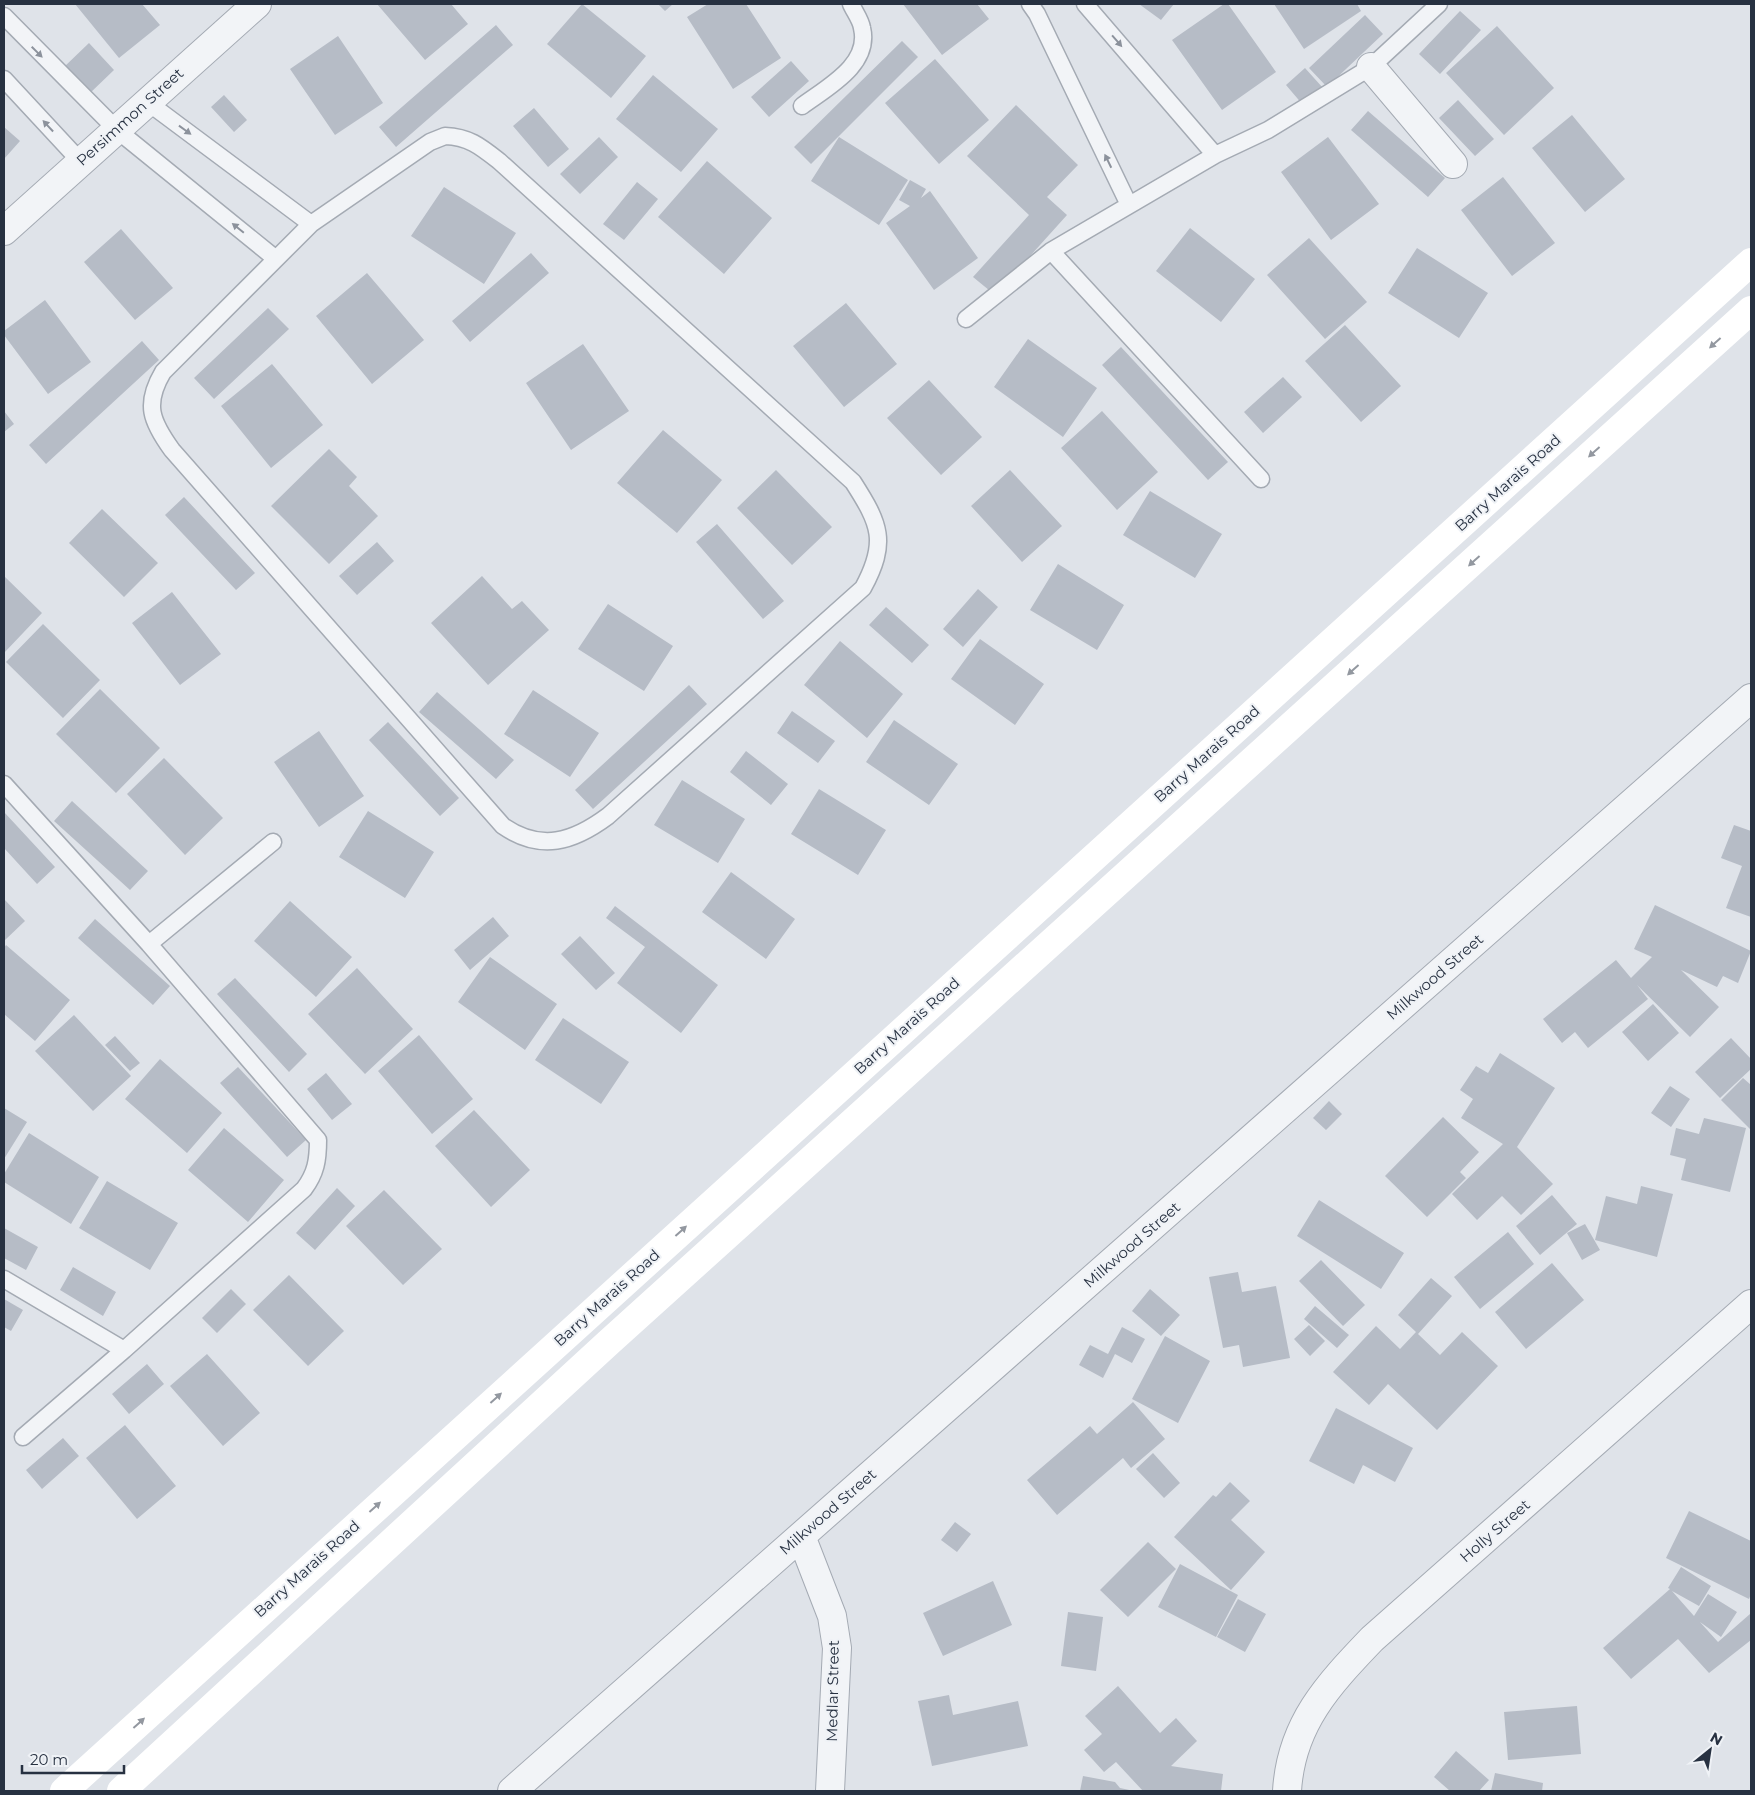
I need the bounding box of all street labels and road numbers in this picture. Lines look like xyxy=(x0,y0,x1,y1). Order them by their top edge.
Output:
street label: Persimmon Street xyxy=(72,64,187,170)
street label: Barry Marais Road xyxy=(1451,430,1565,535)
street label: Barry Marais Road xyxy=(1150,701,1264,806)
street label: Milkwood Street xyxy=(1382,929,1487,1024)
street label: Barry Marais Road xyxy=(850,973,964,1078)
street label: Milkwood Street xyxy=(1079,1197,1184,1292)
street label: Barry Marais Road xyxy=(550,1245,664,1350)
street label: Milkwood Street xyxy=(775,1464,880,1559)
street label: Holly Street xyxy=(1456,1495,1534,1566)
street label: Barry Marais Road xyxy=(250,1516,364,1621)
street label: Medlar Street xyxy=(822,1640,843,1742)

